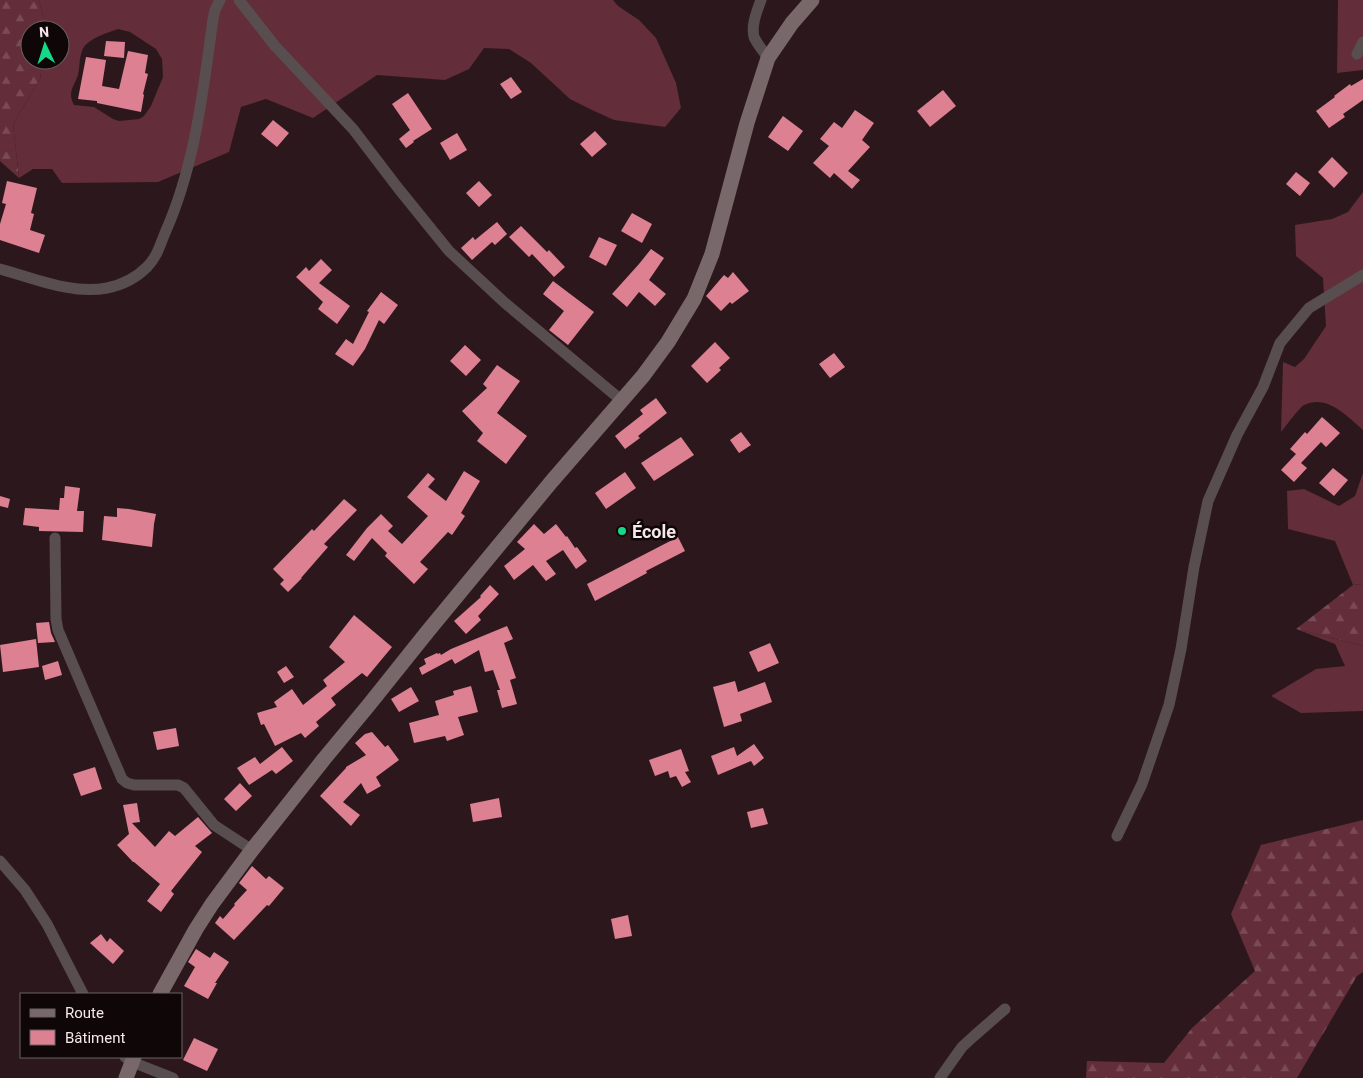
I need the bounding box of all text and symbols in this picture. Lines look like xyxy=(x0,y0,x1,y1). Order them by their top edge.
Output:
north arrow xyxy=(20,20,70,70)
text: N xyxy=(39,24,50,40)
place label: École xyxy=(632,521,676,542)
marker: École xyxy=(616,525,628,537)
legend xyxy=(20,993,182,1058)
text: Route xyxy=(65,1004,104,1022)
text: Bâtiment xyxy=(65,1029,125,1047)

